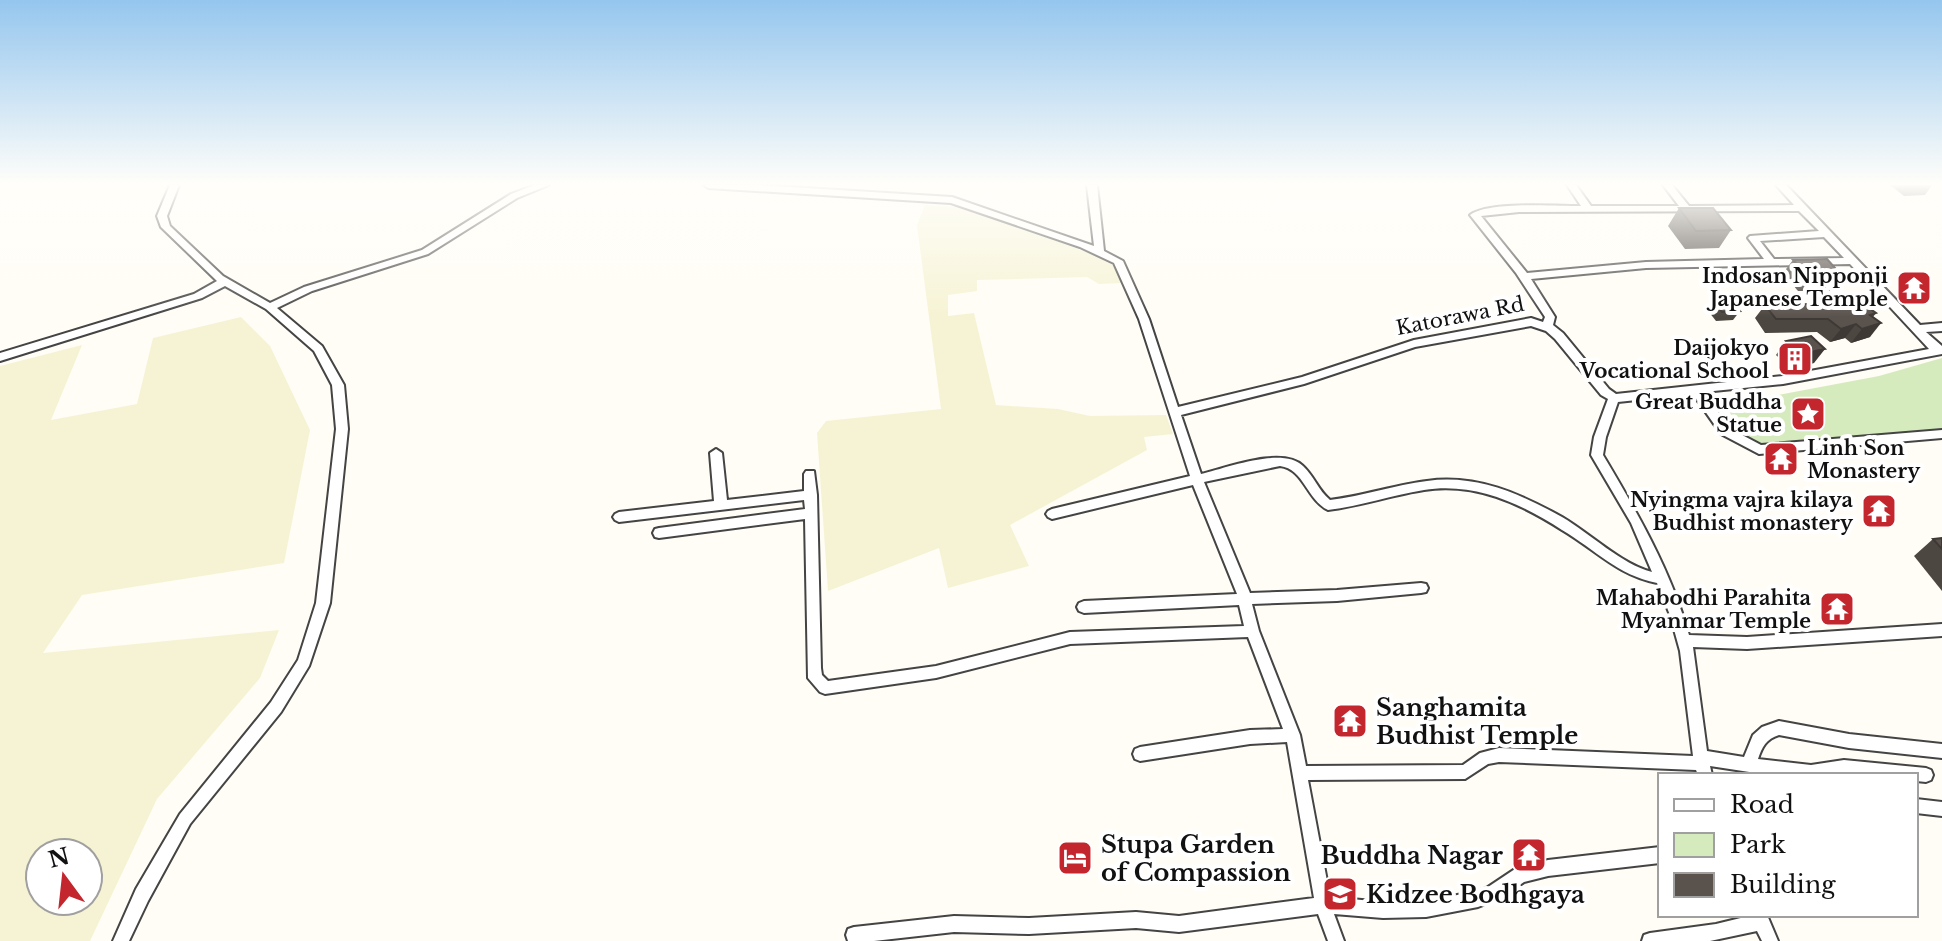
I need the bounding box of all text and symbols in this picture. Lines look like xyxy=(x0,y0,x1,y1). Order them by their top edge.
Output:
place label: Indosan Nipponji Japanese Temple xyxy=(1702,264,1888,311)
temple icon: Indosan Nipponji Japanese Temple xyxy=(1895,269,1933,307)
street label: Katorawa Rd xyxy=(1394,292,1526,340)
place label: Daijokyo Vocational School xyxy=(1579,336,1769,383)
building icon: Daijokyo Vocational School xyxy=(1776,340,1814,378)
place label: Great Buddha Statue xyxy=(1635,390,1783,437)
place icon: Great Buddha Statue xyxy=(1789,395,1827,433)
place label: Linh Son Monastery xyxy=(1807,436,1921,483)
temple icon: Linh Son Monastery xyxy=(1762,440,1800,478)
place label: Nyingma vajra kilaya Budhist monastery xyxy=(1630,488,1854,535)
temple icon: Nyingma vajra kilaya Budhist monastery xyxy=(1860,492,1898,530)
place label: Mahabodhi Parahita Myanmar Temple xyxy=(1596,586,1812,633)
temple icon: Mahabodhi Parahita Myanmar Temple xyxy=(1818,590,1856,628)
place label: Sanghamita Budhist Temple xyxy=(1376,693,1578,750)
temple icon: Sanghamita Budhist Temple xyxy=(1331,702,1369,740)
legend xyxy=(1658,773,1918,917)
text: Road xyxy=(1730,790,1794,819)
place label: Stupa Garden of Compassion xyxy=(1101,830,1291,887)
text: Park xyxy=(1730,830,1786,859)
temple icon: Buddha Nagar xyxy=(1510,836,1548,874)
north arrow xyxy=(24,837,104,917)
hotel icon: Stupa Garden of Compassion xyxy=(1056,839,1094,877)
place label: Buddha Nagar xyxy=(1321,841,1503,870)
text: N xyxy=(45,842,73,874)
text: Building xyxy=(1730,870,1836,899)
school or university icon: Kidzee Bodhgaya xyxy=(1321,875,1359,913)
place label: Kidzee Bodhgaya xyxy=(1366,880,1585,909)

